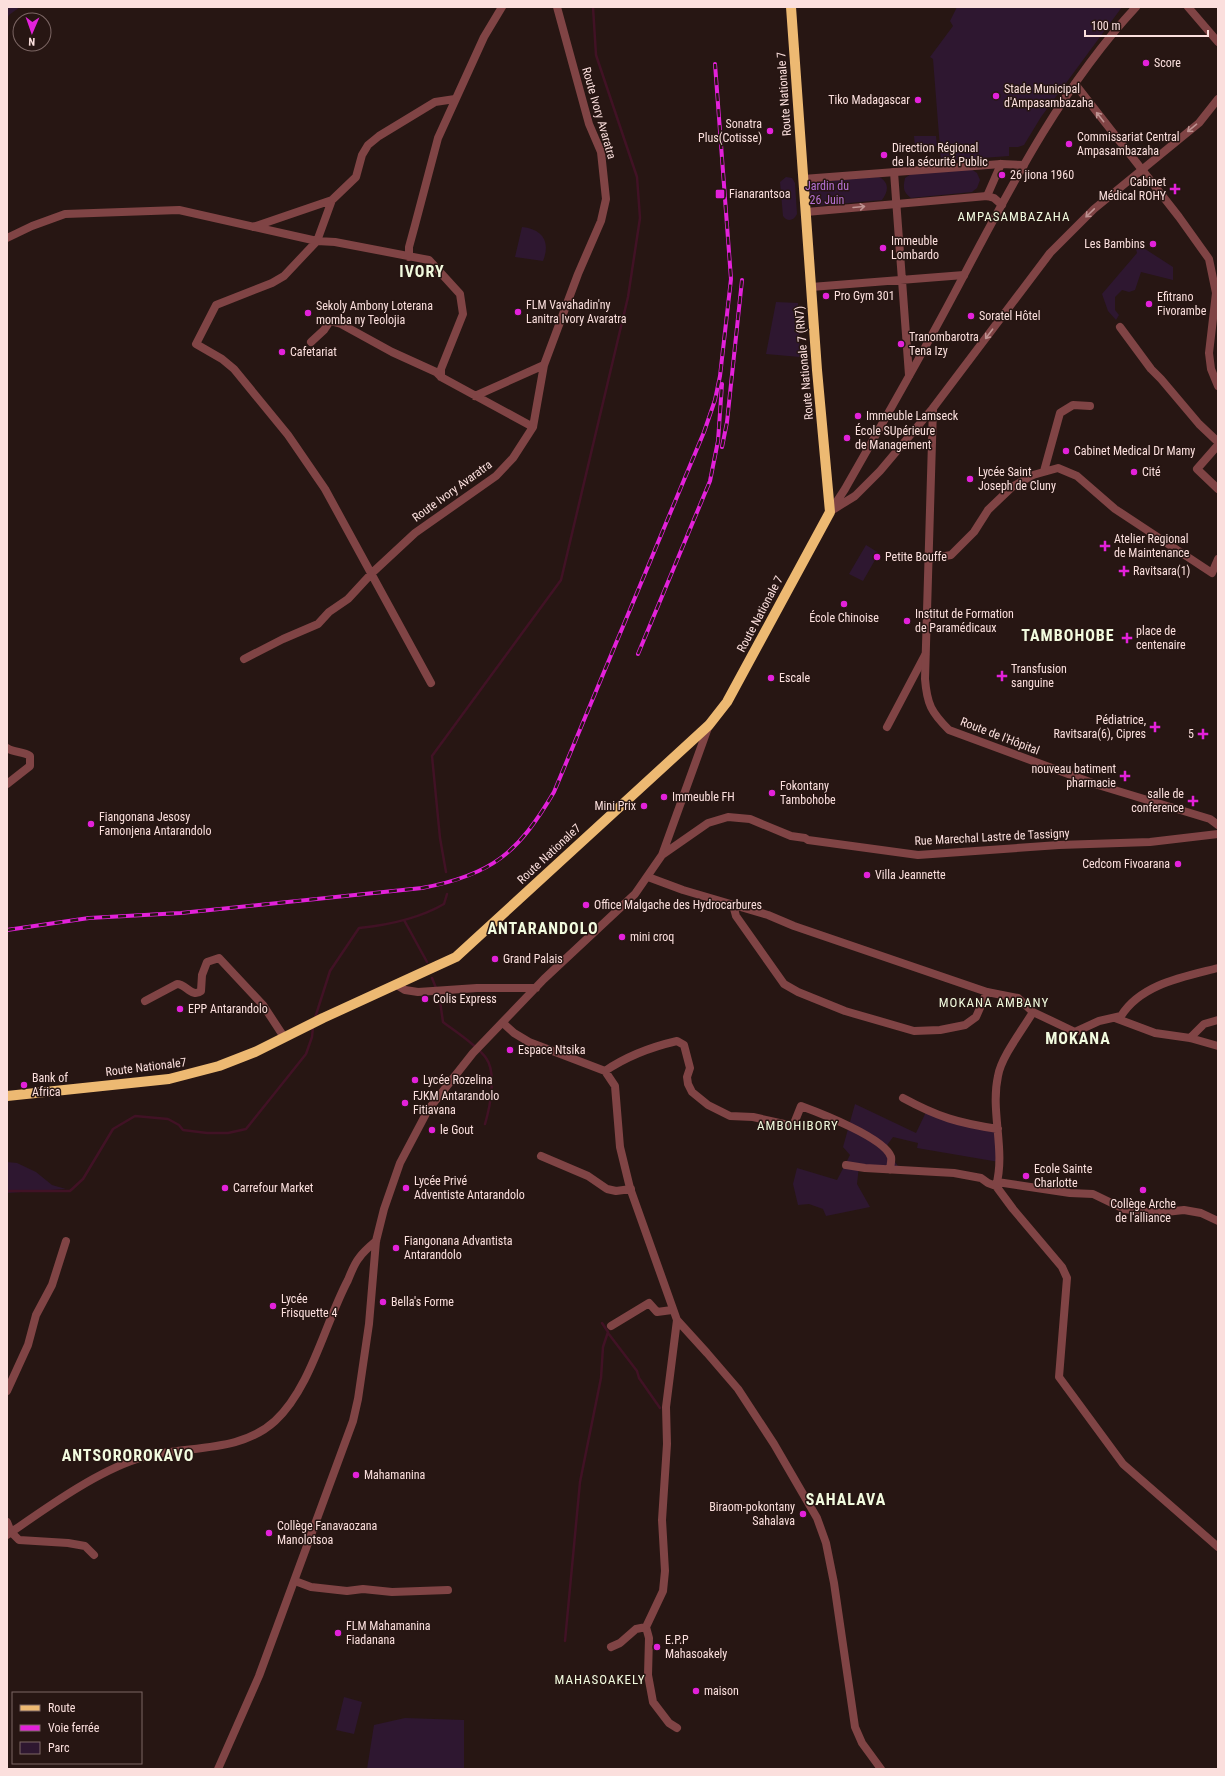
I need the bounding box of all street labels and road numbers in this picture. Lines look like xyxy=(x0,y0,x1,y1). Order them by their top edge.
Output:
street label: Route Nationale 7 xyxy=(774,51,794,137)
street label: Route Ivory Avaratra xyxy=(579,65,619,161)
street label: Route Nationale 7 (RN7) xyxy=(792,305,816,421)
street label: Route Ivory Avaratra xyxy=(409,457,495,525)
street label: Route Nationale 7 xyxy=(734,573,786,654)
street label: Route de l'Hôpital xyxy=(959,715,1041,757)
street label: Route Nationale7 xyxy=(514,821,584,887)
street label: Rue Marechal Lastre de Tassigny xyxy=(914,826,1070,848)
street label: Route Nationale7 xyxy=(105,1055,187,1079)

